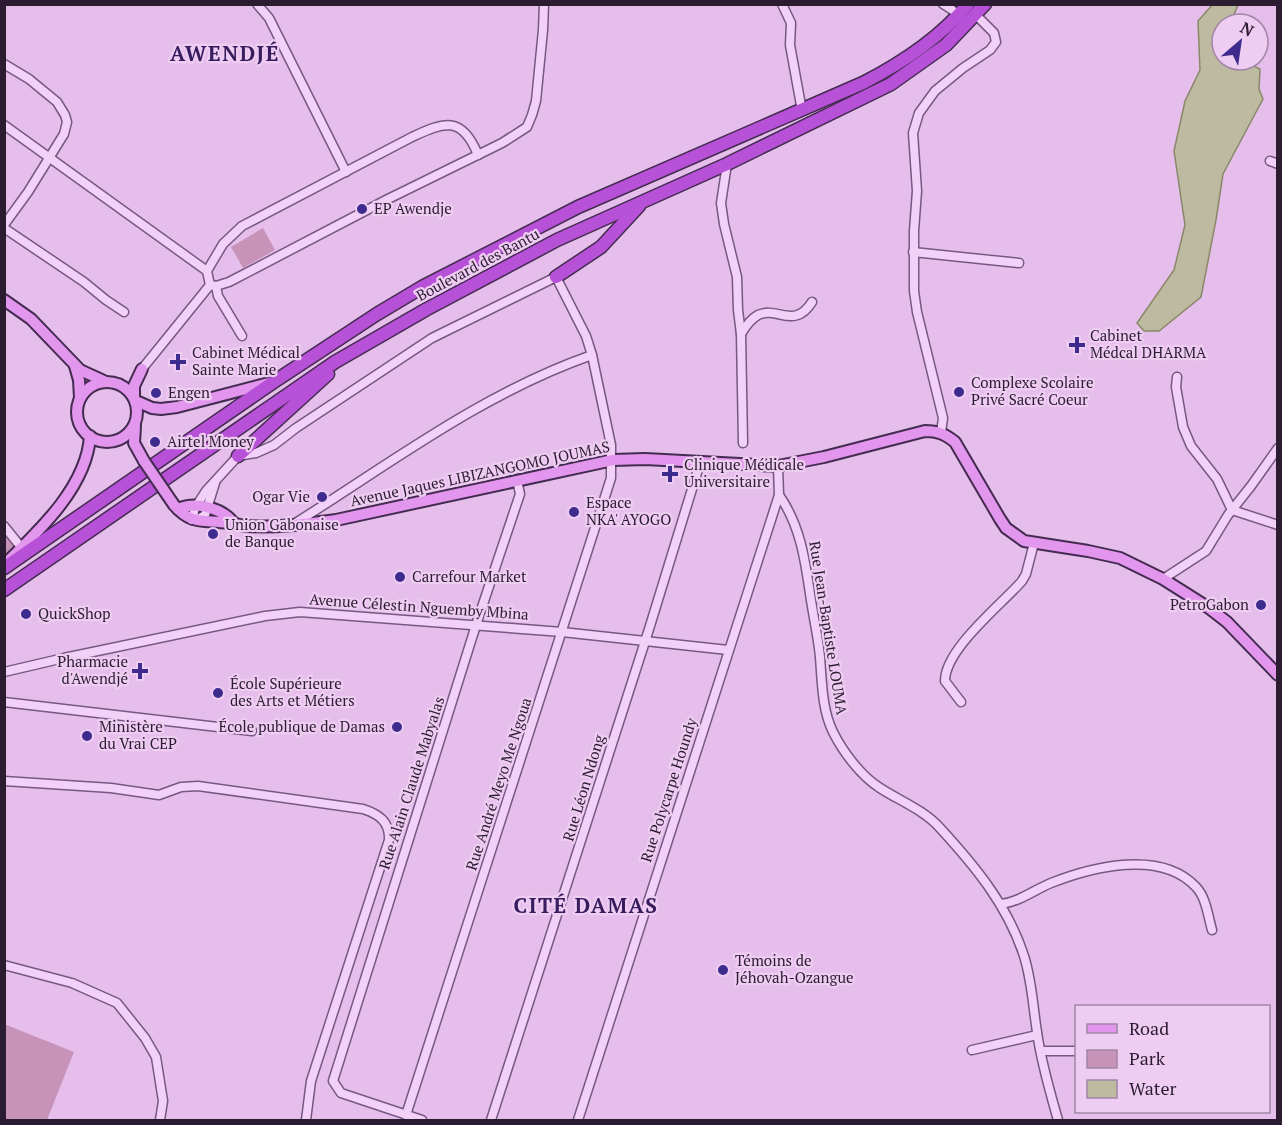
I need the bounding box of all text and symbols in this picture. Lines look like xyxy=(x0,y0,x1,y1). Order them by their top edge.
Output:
north arrow xyxy=(1210,12,1270,72)
text: N xyxy=(1237,16,1258,41)
district label: AWENDJÉ xyxy=(170,39,280,67)
place label: EP Awendje xyxy=(374,198,452,218)
marker: EP Awendje xyxy=(355,202,369,216)
street label: Boulevard des Bantu xyxy=(412,223,543,305)
place label: Cabinet Médcal DHARMA xyxy=(1090,325,1207,362)
marker: Cabinet Médcal DHARMA xyxy=(1068,336,1086,354)
place label: Cabinet Médical Sainte Marie xyxy=(192,342,300,379)
marker: Cabinet Médical Sainte Marie xyxy=(169,353,187,371)
place label: Complexe Scolaire Privé Sacré Coeur xyxy=(971,372,1094,409)
place label: Engen xyxy=(168,382,210,402)
marker: Complexe Scolaire Privé Sacré Coeur xyxy=(952,385,966,399)
marker: Engen xyxy=(149,386,163,400)
place label: Airtel Money xyxy=(167,431,254,451)
marker: Airtel Money xyxy=(148,435,162,449)
street label: Avenue Jaques LIBIZANGOMO JOUMAS xyxy=(348,436,611,510)
place label: Clinique Médicale Universitaire xyxy=(684,454,804,491)
marker: Clinique Médicale Universitaire xyxy=(661,465,679,483)
place label: Ogar Vie xyxy=(252,486,310,506)
marker: Ogar Vie xyxy=(315,490,329,504)
place label: Espace NKA' AYOGO xyxy=(586,492,671,529)
marker: Espace NKA' AYOGO xyxy=(567,505,581,519)
place label: Union Gabonaise de Banque xyxy=(225,514,339,551)
marker: Union Gabonaise de Banque xyxy=(206,527,220,541)
street label: Rue Jean-Baptiste LOUMA xyxy=(805,540,853,717)
place label: Carrefour Market xyxy=(412,566,527,586)
marker: Carrefour Market xyxy=(393,570,407,584)
street label: Avenue Célestin Nguemby Mbina xyxy=(309,588,530,624)
place label: PetroGabon xyxy=(1170,594,1249,614)
marker: PetroGabon xyxy=(1254,598,1268,612)
place label: QuickShop xyxy=(38,603,111,623)
marker: QuickShop xyxy=(19,607,33,621)
place label: Pharmacie d'Awendjé xyxy=(57,651,128,688)
marker: Pharmacie d'Awendjé xyxy=(133,664,147,678)
place label: École Supérieure des Arts et Métiers xyxy=(230,673,355,710)
marker: École Supérieure des Arts et Métiers xyxy=(211,686,225,700)
street label: Rue Alain Claude Mabyalas xyxy=(374,694,448,872)
street label: Rue André Meyo Me Ngoua xyxy=(461,694,536,873)
street label: Rue Polycarpe Houndy xyxy=(635,715,701,864)
place label: Ministère du Vrai CEP xyxy=(99,716,177,753)
place label: École publique de Damas xyxy=(218,716,385,736)
marker: École publique de Damas xyxy=(390,720,404,734)
marker: Ministère du Vrai CEP xyxy=(80,729,94,743)
street label: Rue Léon Ndong xyxy=(557,731,609,843)
district label: CITÉ DAMAS xyxy=(513,891,659,919)
place label: Témoins de Jéhovah-Ozangue xyxy=(735,950,854,987)
marker: Témoins de Jéhovah-Ozangue xyxy=(716,963,730,977)
legend xyxy=(1075,1005,1270,1113)
text: Road xyxy=(1129,1016,1169,1040)
text: Park xyxy=(1129,1046,1166,1070)
text: Water xyxy=(1129,1076,1176,1100)

